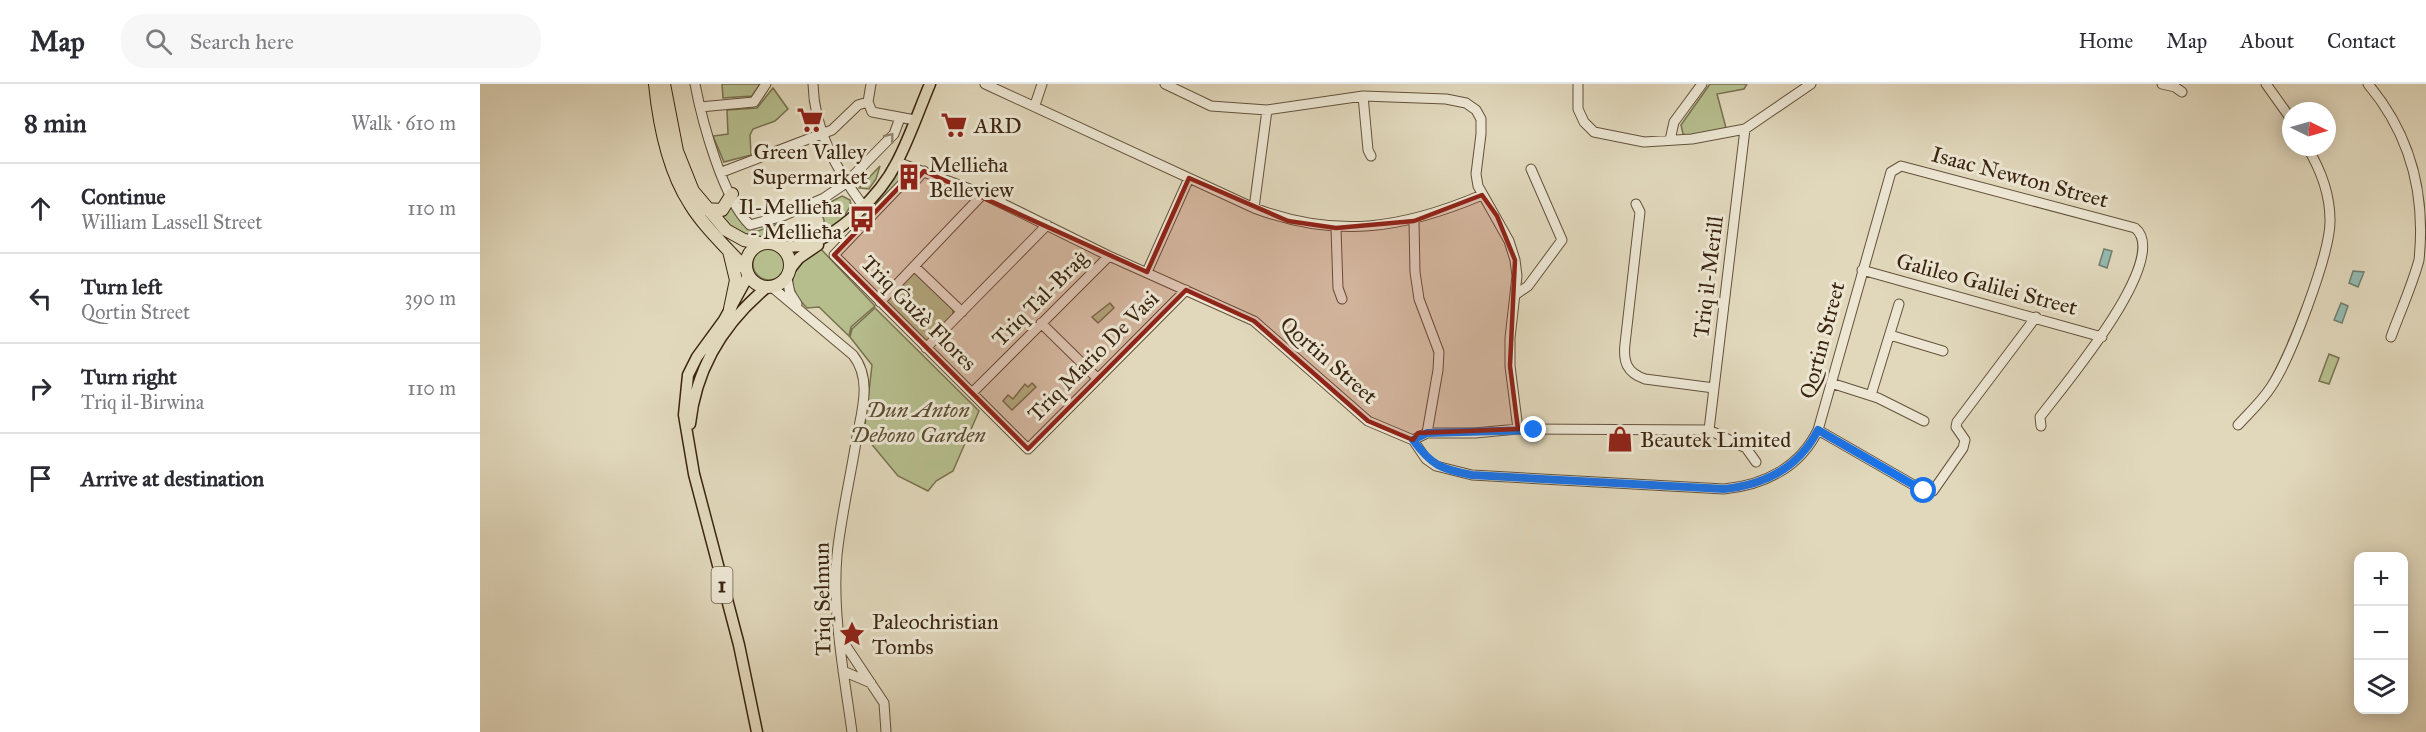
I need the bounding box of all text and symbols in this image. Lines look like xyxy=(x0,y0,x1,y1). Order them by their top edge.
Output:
search box xyxy=(121,14,541,68)
text: Map xyxy=(30,24,85,59)
icon: search xyxy=(142,25,175,58)
text: Search here xyxy=(190,28,294,55)
text: Home xyxy=(2078,28,2133,54)
text: Map xyxy=(2166,28,2207,54)
text: About xyxy=(2240,28,2294,54)
text: Contact xyxy=(2327,28,2396,54)
north arrow xyxy=(2282,102,2336,156)
supermarket icon: Green Valley Supermarket xyxy=(795,105,825,135)
text: 8 min xyxy=(24,107,87,139)
supermarket icon: ARD xyxy=(939,110,969,140)
text: Walk · 610 m xyxy=(351,111,456,135)
place label: ARD xyxy=(973,112,1022,139)
one-way arrow xyxy=(883,133,894,144)
place label: Green Valley Supermarket xyxy=(752,138,868,190)
street label: Isaac Newton Street xyxy=(1929,140,2112,214)
place label: Mellieħa Belleview xyxy=(929,151,1014,203)
building icon: Mellieħa Belleview xyxy=(894,162,924,192)
text: Continue xyxy=(81,183,166,210)
icon: ahead xyxy=(24,192,57,225)
place label: Il-Mellieħa - Mellieħa xyxy=(739,193,843,245)
text: 110 m xyxy=(408,196,456,220)
bus stop icon: Il-Mellieħa - Mellieħa xyxy=(847,204,877,234)
text: William Lassell Street xyxy=(81,210,262,234)
street label: Triq il-Merill xyxy=(1687,214,1729,340)
street label: Triq Tal-Braġ xyxy=(986,244,1094,352)
street label: Galileo Galilei Street xyxy=(1894,247,2081,321)
street label: Triq Ġużè Flores xyxy=(856,250,982,376)
text: Turn left xyxy=(81,273,163,300)
street label: Qortin Street xyxy=(1793,278,1851,402)
icon: left xyxy=(24,282,57,315)
street label: Triq Mario De Vasi xyxy=(1022,285,1164,427)
text: 390 m xyxy=(405,286,456,310)
text: Qortin Street xyxy=(81,300,190,324)
street label: Qortin Street xyxy=(1275,310,1383,410)
text: Turn right xyxy=(81,363,177,390)
icon: right xyxy=(24,372,57,405)
text: 110 m xyxy=(408,376,456,400)
text: Triq il-Birwina xyxy=(81,390,204,414)
park label: Dun Anton Debono Garden xyxy=(850,396,986,448)
route end xyxy=(1520,416,1546,442)
shop icon: Beautek Limited xyxy=(1605,424,1635,454)
place label: Beautek Limited xyxy=(1640,426,1791,453)
icon: arrive xyxy=(24,462,57,495)
text: Arrive at destination xyxy=(81,465,264,492)
route start xyxy=(1910,477,1936,503)
street label: Triq Selmun xyxy=(808,542,836,656)
map controls xyxy=(2354,552,2408,714)
button: + xyxy=(2354,552,2408,606)
road number: 1 xyxy=(712,567,732,603)
button: − xyxy=(2354,606,2408,660)
place label: Paleochristian Tombs xyxy=(872,608,999,660)
place icon: Paleochristian Tombs xyxy=(837,619,867,649)
button: layers xyxy=(2354,660,2408,714)

